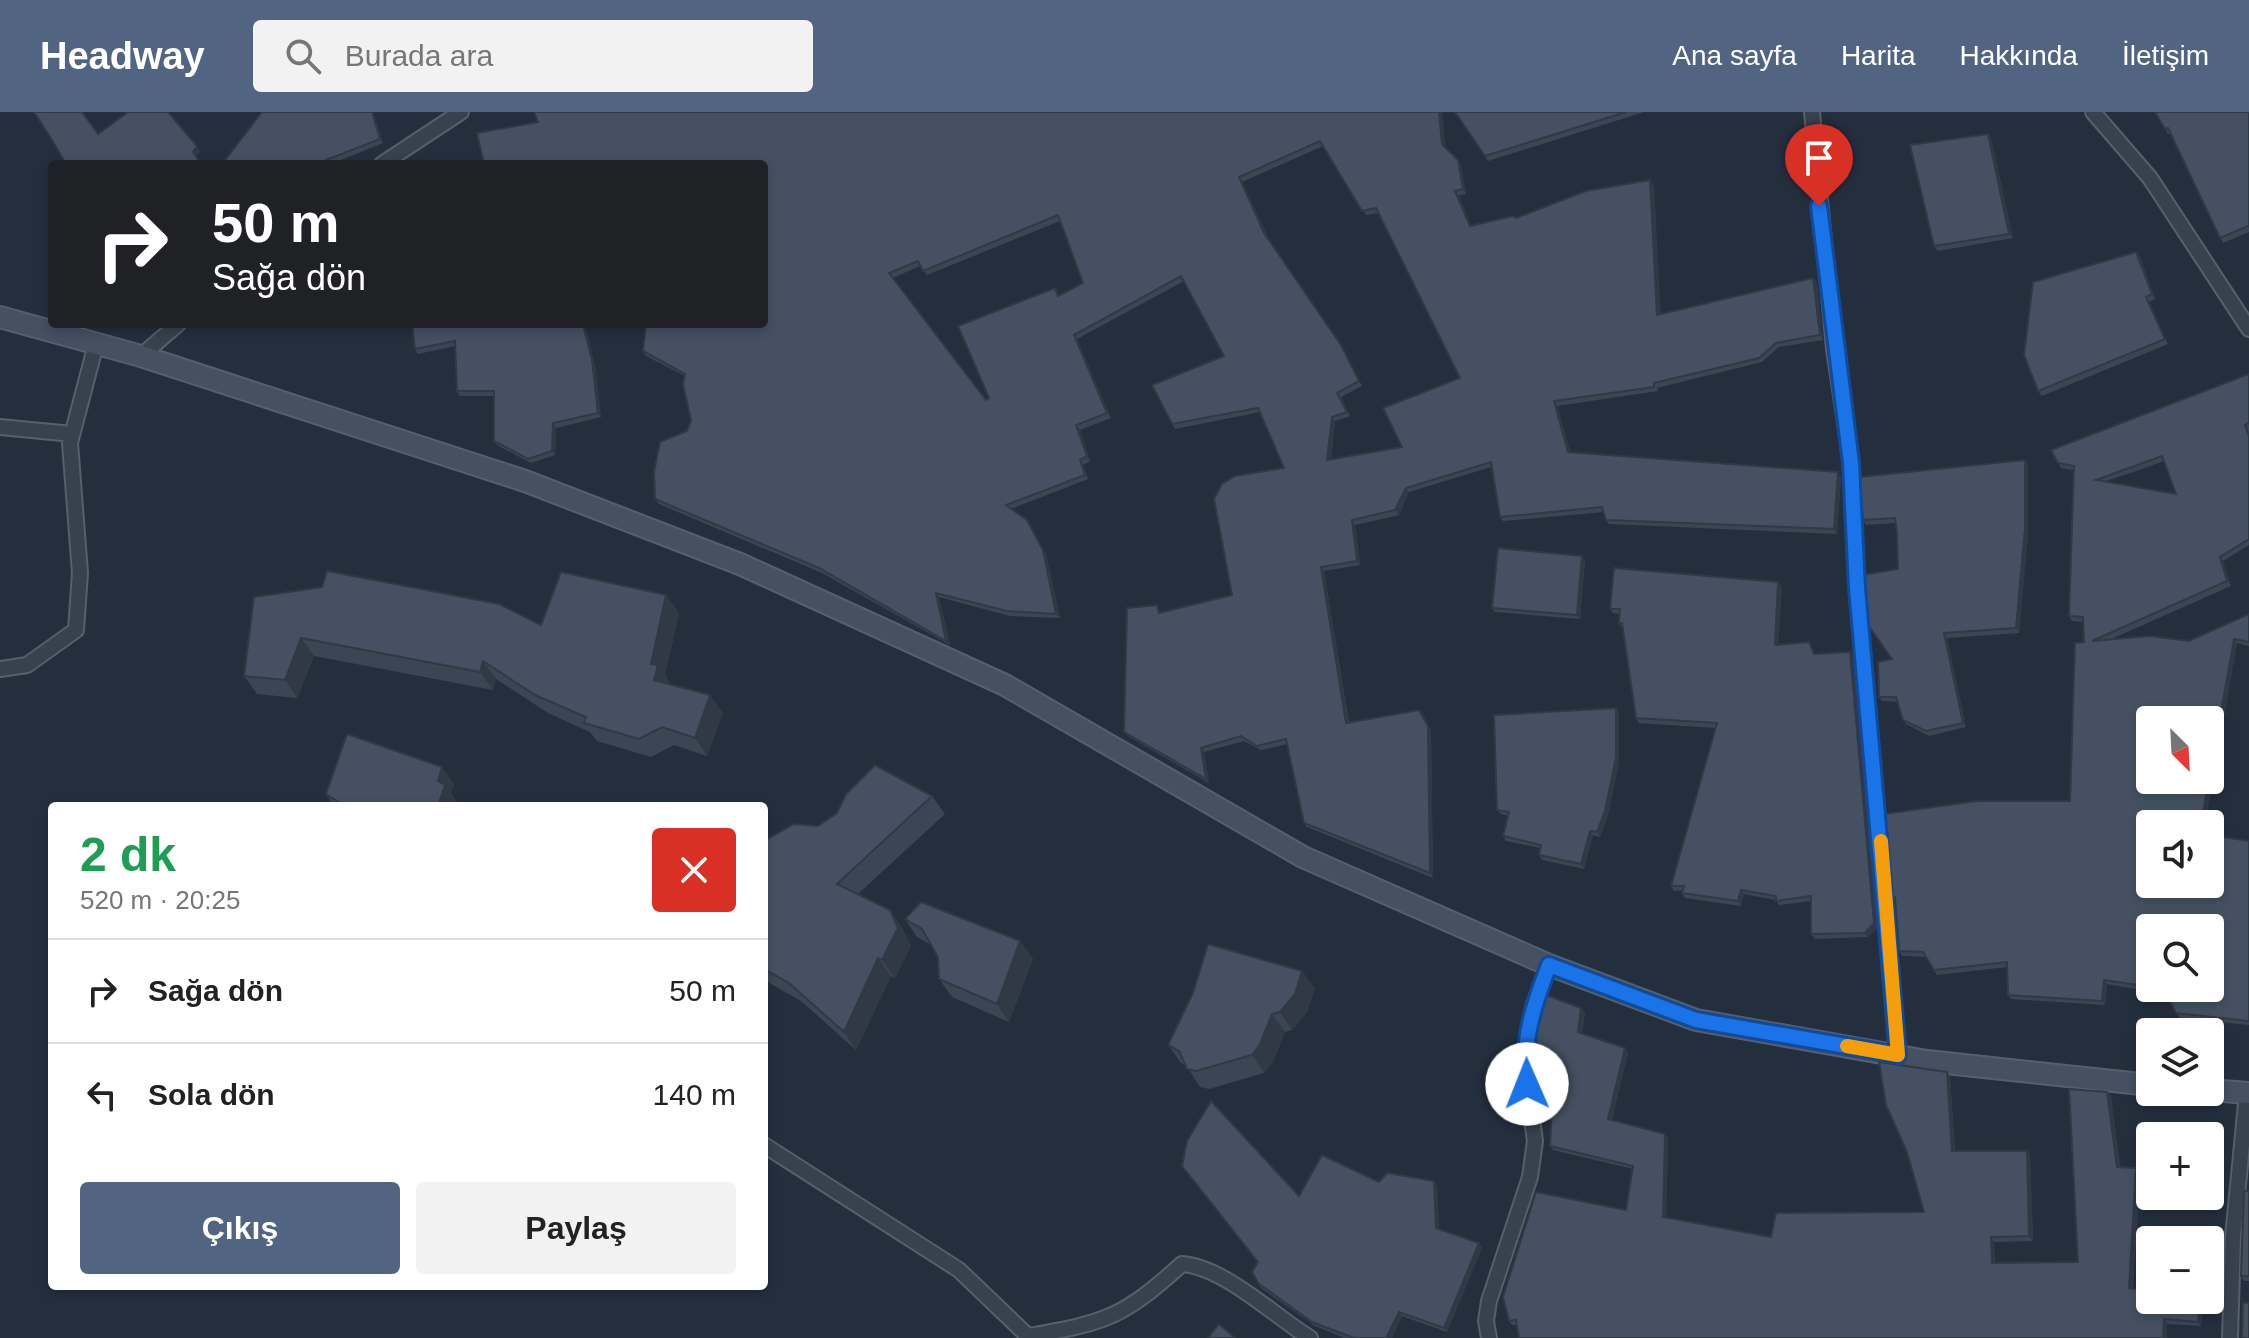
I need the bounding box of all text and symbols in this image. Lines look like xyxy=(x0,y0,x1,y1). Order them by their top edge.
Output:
search box xyxy=(253,20,813,92)
icon: search xyxy=(281,34,325,78)
text: Headway xyxy=(40,35,205,77)
text: Burada ara xyxy=(345,39,493,72)
text: Ana sayfa xyxy=(1672,40,1797,71)
text: Harita xyxy=(1841,40,1916,71)
text: Hakkında xyxy=(1960,40,2078,71)
text: İletişim xyxy=(2122,40,2209,71)
pin xyxy=(1785,124,1853,206)
icon: arrive xyxy=(1797,136,1841,180)
text: 50 m xyxy=(212,191,340,254)
icon: right xyxy=(80,192,184,296)
text: Sağa dön xyxy=(212,257,366,298)
north arrow xyxy=(2136,706,2224,794)
map controls xyxy=(2136,706,2224,1314)
button: sound xyxy=(2136,810,2224,898)
text: 2 dk xyxy=(80,828,176,881)
button: close xyxy=(652,828,736,912)
text: 520 m · 20:25 xyxy=(80,885,240,915)
button: search xyxy=(2136,914,2224,1002)
icon: right xyxy=(80,969,124,1013)
text: Sağa dön xyxy=(148,974,283,1007)
text: 50 m xyxy=(669,974,736,1007)
button: layers xyxy=(2136,1018,2224,1106)
position arrow xyxy=(1485,1042,1569,1126)
icon: left xyxy=(80,1073,124,1117)
text: Sola dön xyxy=(148,1078,275,1111)
text: 140 m xyxy=(653,1078,736,1111)
button: + xyxy=(2136,1122,2224,1210)
button: Çıkış xyxy=(80,1182,400,1274)
button: Paylaş xyxy=(416,1182,736,1274)
button: − xyxy=(2136,1226,2224,1314)

